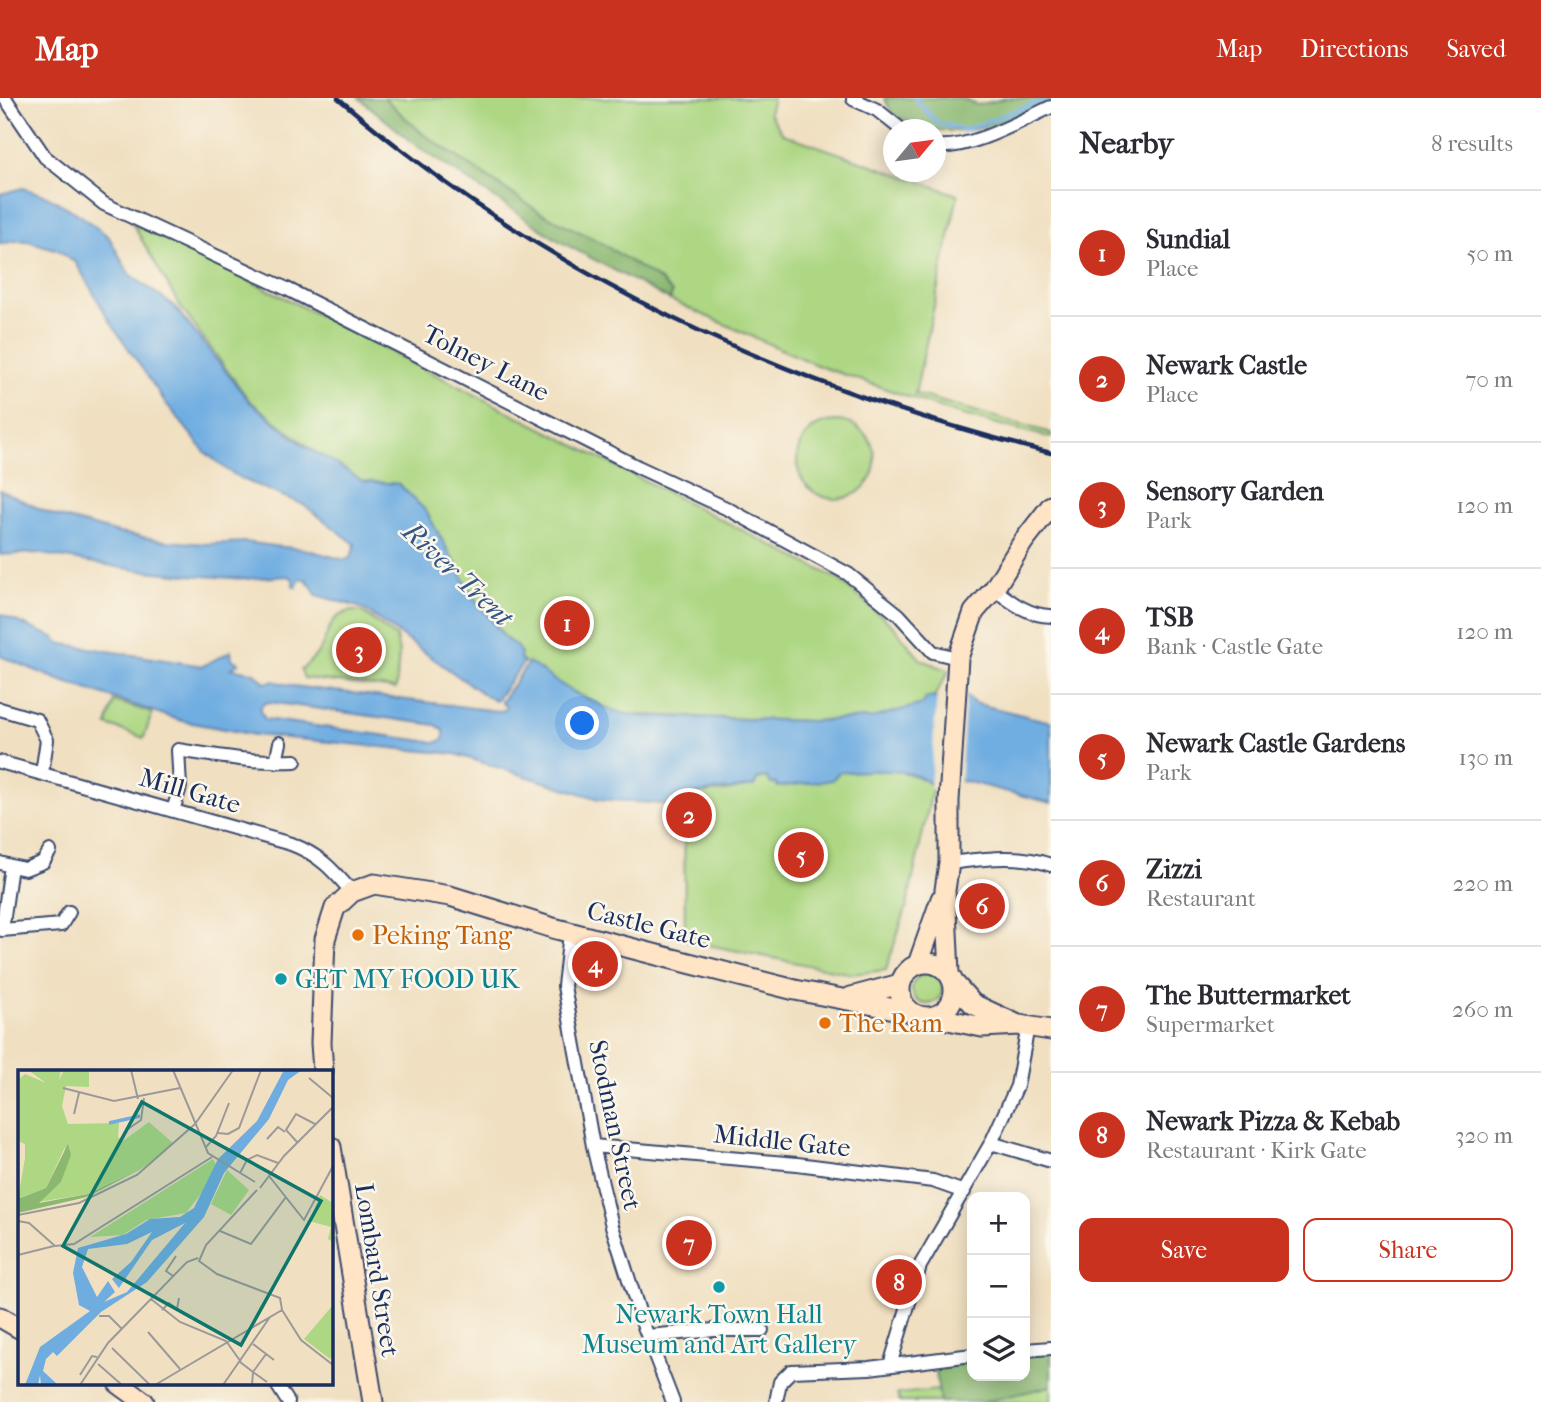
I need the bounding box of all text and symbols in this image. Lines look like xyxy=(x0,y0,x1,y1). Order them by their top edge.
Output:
text: Map xyxy=(35,30,98,69)
text: Map xyxy=(1216,35,1262,63)
text: Directions xyxy=(1300,35,1408,63)
text: Saved xyxy=(1446,35,1506,63)
north arrow xyxy=(883,119,946,182)
text: Nearby xyxy=(1079,126,1174,161)
text: 8 results xyxy=(1431,130,1513,157)
text: Sundial xyxy=(1146,224,1230,255)
text: 1 xyxy=(1098,240,1106,267)
text: 50 m xyxy=(1466,240,1513,267)
text: Place xyxy=(1146,255,1198,282)
street label: Tolney Lane xyxy=(418,318,555,408)
text: Newark Castle xyxy=(1146,350,1307,381)
text: 2 xyxy=(1096,366,1108,393)
text: 70 m xyxy=(1465,366,1513,393)
text: Place xyxy=(1146,381,1198,408)
text: Sensory Garden xyxy=(1146,476,1324,507)
text: 3 xyxy=(1097,492,1107,519)
text: 120 m xyxy=(1456,492,1513,519)
text: Park xyxy=(1146,507,1192,534)
water label: River Trent xyxy=(395,513,521,634)
pin: 1 xyxy=(544,597,590,649)
text: TSB xyxy=(1146,602,1194,633)
text: 4 xyxy=(1095,618,1109,645)
text: 120 m xyxy=(1456,618,1513,645)
pin: 3 xyxy=(336,624,382,676)
text: Bank · Castle Gate xyxy=(1146,633,1323,660)
your location xyxy=(565,706,599,740)
text: Newark Castle Gardens xyxy=(1146,728,1405,759)
text: 5 xyxy=(1097,744,1107,771)
text: 130 m xyxy=(1459,744,1513,771)
text: Park xyxy=(1146,759,1192,786)
street label: Mill Gate xyxy=(136,762,244,820)
pin: 2 xyxy=(666,789,712,841)
pin: 5 xyxy=(778,829,824,881)
text: Zizzi xyxy=(1146,854,1202,885)
text: 6 xyxy=(1096,870,1108,897)
text: 220 m xyxy=(1453,870,1513,897)
pin: 6 xyxy=(959,880,1005,932)
text: Restaurant xyxy=(1146,885,1256,912)
street label: Castle Gate xyxy=(584,895,714,955)
place label: Peking Tang xyxy=(372,920,513,951)
marker: Peking Tang xyxy=(350,927,366,943)
pin: 4 xyxy=(572,938,618,990)
place label: GET MY FOOD UK xyxy=(295,964,520,995)
marker: GET MY FOOD UK xyxy=(273,971,289,987)
text: The Buttermarket xyxy=(1146,980,1351,1011)
text: 7 xyxy=(1096,996,1108,1023)
text: 260 m xyxy=(1452,996,1513,1023)
place label: The Ram xyxy=(839,1008,943,1039)
text: Supermarket xyxy=(1146,1011,1275,1038)
marker: The Ram xyxy=(817,1015,833,1031)
street label: Stodman Street xyxy=(582,1037,648,1214)
inset map xyxy=(18,1070,332,1384)
text: Newark Pizza & Kebab xyxy=(1146,1106,1400,1137)
street label: Middle Gate xyxy=(712,1118,852,1164)
text: 8 xyxy=(1096,1122,1108,1149)
text: 320 m xyxy=(1455,1122,1513,1149)
text: Restaurant · Kirk Gate xyxy=(1146,1137,1367,1164)
street label: Lombard Street xyxy=(348,1181,406,1360)
map controls xyxy=(967,1192,1030,1381)
button: + xyxy=(967,1192,1030,1255)
pin: 7 xyxy=(666,1217,712,1269)
button: Save xyxy=(1079,1218,1289,1282)
button: Share xyxy=(1303,1218,1513,1282)
button: − xyxy=(967,1255,1030,1318)
pin: 8 xyxy=(876,1256,922,1308)
marker: Newark Town Hall Museum and Art Gallery xyxy=(711,1279,727,1295)
place label: Newark Town Hall Museum and Art Gallery xyxy=(582,1299,857,1360)
button: layers xyxy=(967,1318,1030,1381)

